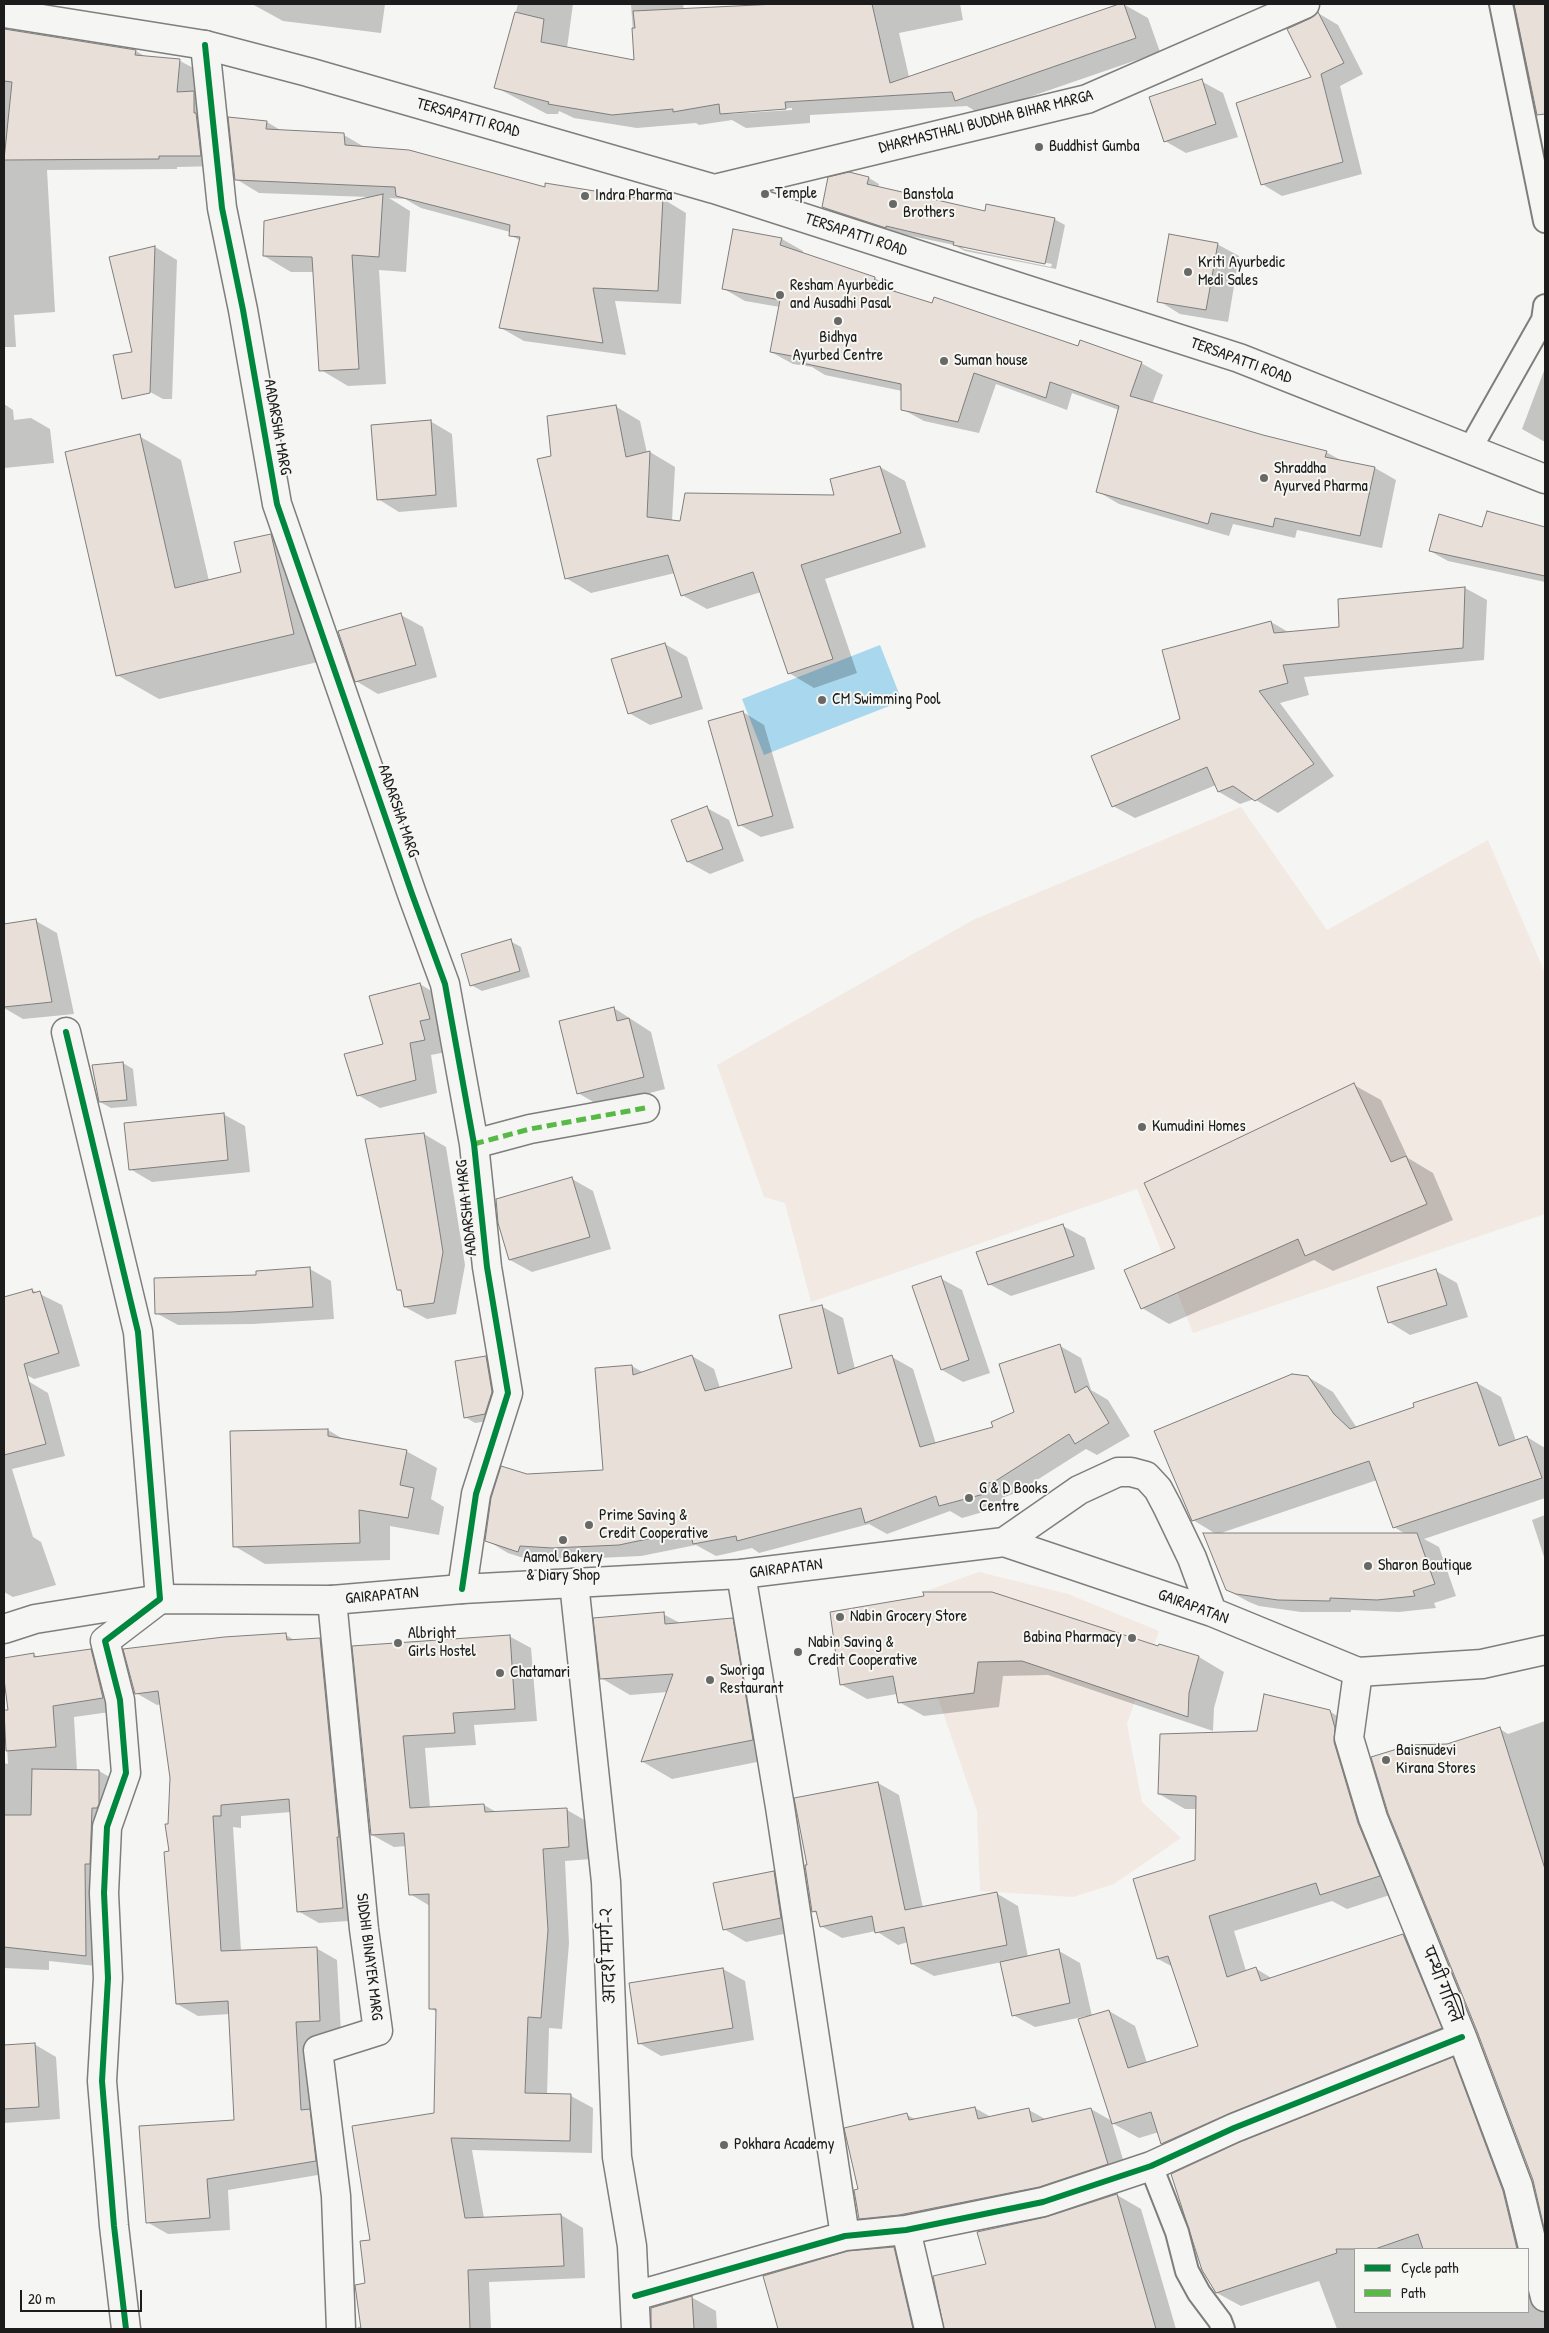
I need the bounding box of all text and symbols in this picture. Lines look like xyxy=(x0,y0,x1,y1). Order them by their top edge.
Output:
street label: DHARMASTHALI BUDDHA BIHAR MARGA xyxy=(877,86,1095,158)
street label: TERSAPATTI ROAD xyxy=(414,94,522,142)
place label: Buddhist Gumba xyxy=(1049,137,1139,157)
marker: Buddhist Gumba xyxy=(1033,141,1045,153)
place label: Temple xyxy=(775,184,817,204)
place label: Banstola Brothers xyxy=(903,185,955,223)
place label: Indra Pharma xyxy=(595,186,672,206)
marker: Temple xyxy=(759,188,771,200)
marker: Indra Pharma xyxy=(579,190,591,202)
marker: Banstola Brothers xyxy=(887,198,899,210)
street label: TERSAPATTI ROAD xyxy=(802,209,910,261)
place label: Kriti Ayurbedic Medi Sales xyxy=(1198,253,1285,291)
marker: Kriti Ayurbedic Medi Sales xyxy=(1182,266,1194,278)
place label: Resham Ayurbedic and Ausadhi Pasal xyxy=(790,276,893,314)
marker: Resham Ayurbedic and Ausadhi Pasal xyxy=(774,289,786,301)
marker: Bidhya Ayurbed Centre xyxy=(832,315,844,327)
place label: Bidhya Ayurbed Centre xyxy=(793,328,883,366)
street label: TERSAPATTI ROAD xyxy=(1188,334,1294,388)
place label: Suman house xyxy=(954,351,1028,371)
marker: Suman house xyxy=(938,355,950,367)
street label: AADARSHA MARG xyxy=(259,378,295,476)
place label: Shraddha Ayurved Pharma xyxy=(1274,459,1368,497)
marker: Shraddha Ayurved Pharma xyxy=(1258,472,1270,484)
place label: CM Swimming Pool xyxy=(832,690,941,710)
marker: CM Swimming Pool xyxy=(816,694,828,706)
street label: AADARSHA MARG xyxy=(373,762,423,860)
place label: Kumudini Homes xyxy=(1152,1117,1246,1137)
marker: Kumudini Homes xyxy=(1136,1121,1148,1133)
street label: AADARSHA MARG xyxy=(452,1159,482,1257)
place label: G & D Books Centre xyxy=(979,1479,1048,1517)
marker: G & D Books Centre xyxy=(963,1492,975,1504)
place label: Prime Saving & Credit Cooperative xyxy=(599,1506,708,1544)
marker: Prime Saving & Credit Cooperative xyxy=(583,1519,595,1531)
marker: Aamol Bakery & Diary Shop xyxy=(557,1534,569,1546)
place label: Aamol Bakery & Diary Shop xyxy=(523,1548,603,1586)
street label: GAIRAPATAN xyxy=(748,1555,824,1583)
place label: Sharon Boutique xyxy=(1378,1556,1472,1576)
marker: Sharon Boutique xyxy=(1362,1560,1374,1572)
street label: GAIRAPATAN xyxy=(344,1583,420,1609)
street label: GAIRAPATAN xyxy=(1155,1585,1231,1629)
place label: Nabin Grocery Store xyxy=(850,1607,967,1627)
marker: Nabin Grocery Store xyxy=(834,1611,846,1623)
place label: Albright Girls Hostel xyxy=(408,1624,476,1662)
place label: Babina Pharmacy xyxy=(1023,1628,1122,1648)
marker: Babina Pharmacy xyxy=(1126,1632,1138,1644)
place label: Nabin Saving & Credit Cooperative xyxy=(808,1633,917,1671)
marker: Albright Girls Hostel xyxy=(392,1637,404,1649)
marker: Nabin Saving & Credit Cooperative xyxy=(792,1646,804,1658)
place label: Sworiga Restaurant xyxy=(720,1661,783,1699)
place label: Chatamari xyxy=(510,1663,570,1683)
marker: Chatamari xyxy=(494,1667,506,1679)
marker: Sworiga Restaurant xyxy=(704,1674,716,1686)
place label: Baisnudevi Kirana Stores xyxy=(1396,1741,1476,1779)
marker: Baisnudevi Kirana Stores xyxy=(1380,1754,1392,1766)
street label: SIDDHI BINAYEK MARG xyxy=(352,1892,386,2022)
street label: आदर्श मार्ग-२ xyxy=(598,1908,620,2004)
street label: पन्थी गल्लि xyxy=(1417,1944,1465,2026)
place label: Pokhara Academy xyxy=(734,2135,834,2155)
marker: Pokhara Academy xyxy=(718,2139,730,2151)
legend xyxy=(1354,2248,1529,2313)
text: Cycle path xyxy=(1401,2257,1459,2278)
scale bar xyxy=(22,2280,145,2312)
text: Path xyxy=(1401,2282,1426,2303)
text: 20 m xyxy=(28,2288,55,2309)

